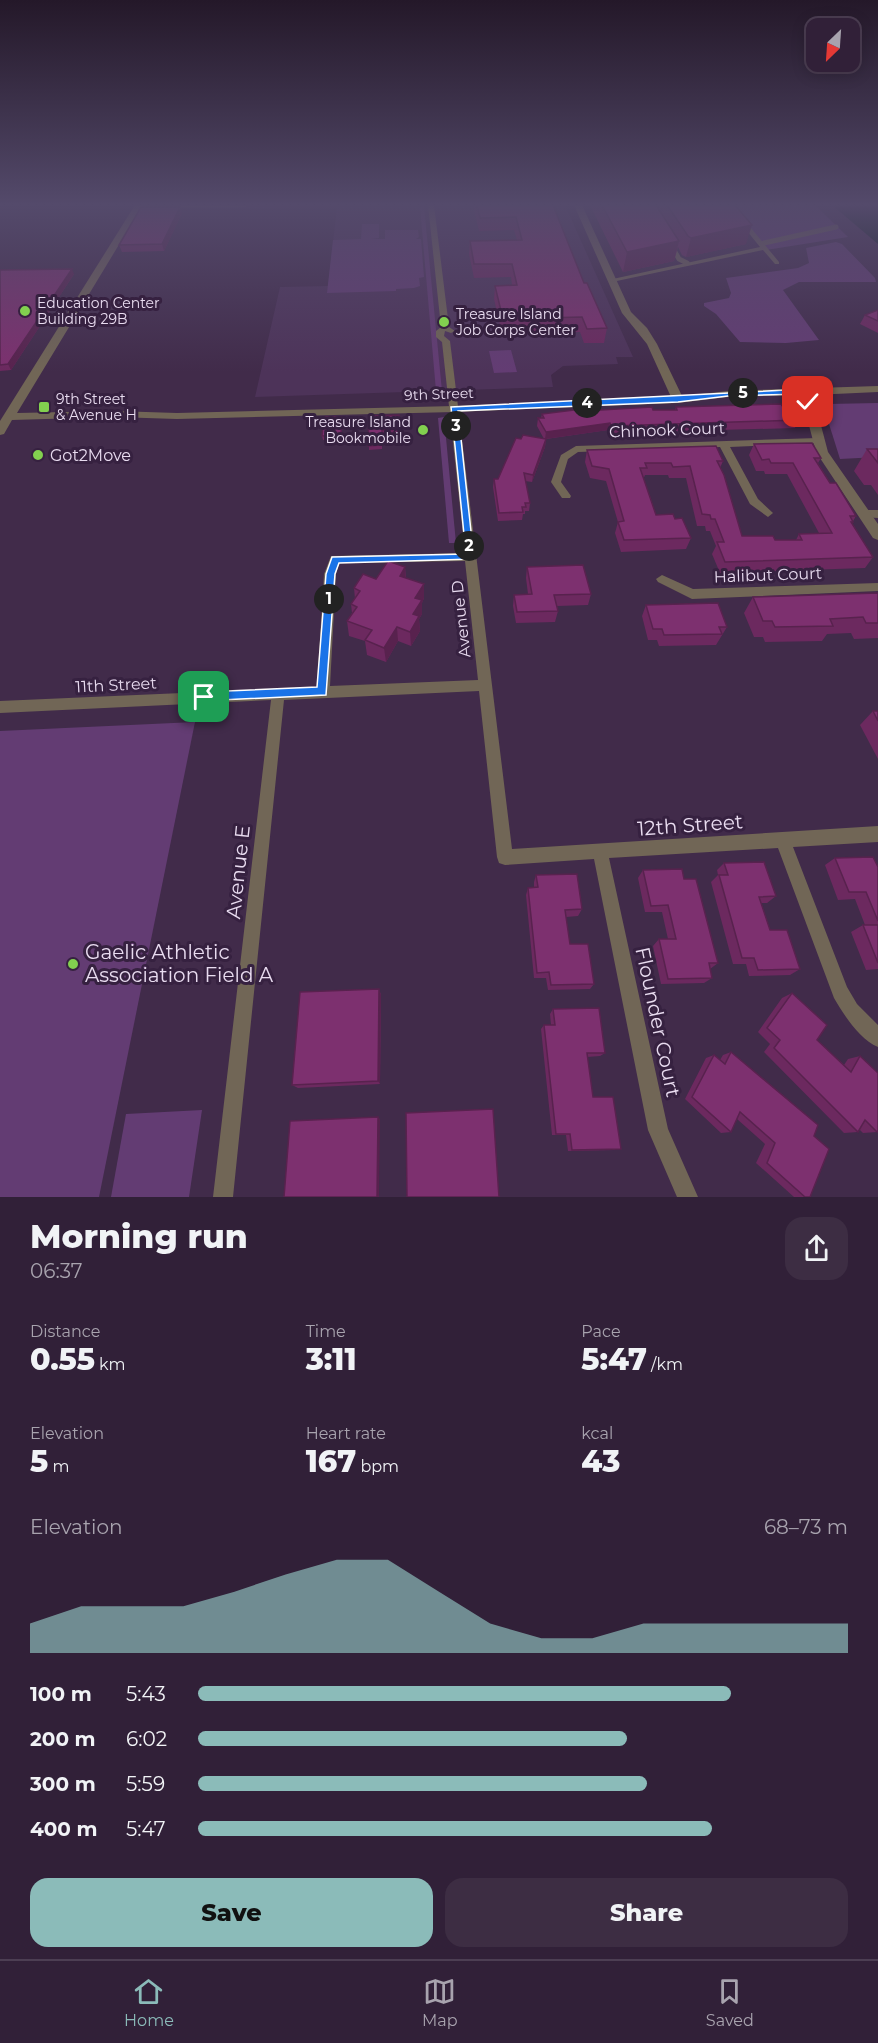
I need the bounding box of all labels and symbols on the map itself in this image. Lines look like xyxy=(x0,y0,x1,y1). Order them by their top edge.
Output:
north arrow xyxy=(806,18,860,72)
place label: Education Center Building 29B xyxy=(37,294,160,328)
marker: Education Center Building 29B xyxy=(18,304,32,318)
place label: Treasure Island Job Corps Center xyxy=(455,305,576,339)
marker: Treasure Island Job Corps Center xyxy=(437,315,451,329)
pin xyxy=(782,376,833,427)
pin: 5 xyxy=(728,378,758,408)
street label: 9th Street xyxy=(404,384,475,404)
pin: 4 xyxy=(572,388,602,418)
place label: 9th Street & Avenue H xyxy=(56,390,137,424)
marker: 9th Street & Avenue H xyxy=(37,400,51,414)
pin: 3 xyxy=(441,411,471,441)
place label: Treasure Island Bookmobile xyxy=(305,413,411,447)
street label: Chinook Court xyxy=(609,418,726,442)
marker: Treasure Island Bookmobile xyxy=(416,423,430,437)
place label: Got2Move xyxy=(50,446,131,465)
marker: Got2Move xyxy=(31,448,45,462)
pin: 2 xyxy=(454,531,484,561)
street label: Halibut Court xyxy=(714,564,823,586)
street label: Avenue D xyxy=(447,579,475,659)
pin: 1 xyxy=(314,584,344,614)
pin xyxy=(178,671,229,722)
street label: 11th Street xyxy=(75,673,158,697)
street label: 12th Street xyxy=(636,809,744,841)
street label: Avenue E xyxy=(221,824,255,920)
place label: Gaelic Athletic Association Field A xyxy=(85,940,274,987)
street label: Flounder Court xyxy=(630,945,686,1099)
marker: Gaelic Athletic Association Field A xyxy=(66,957,80,971)

